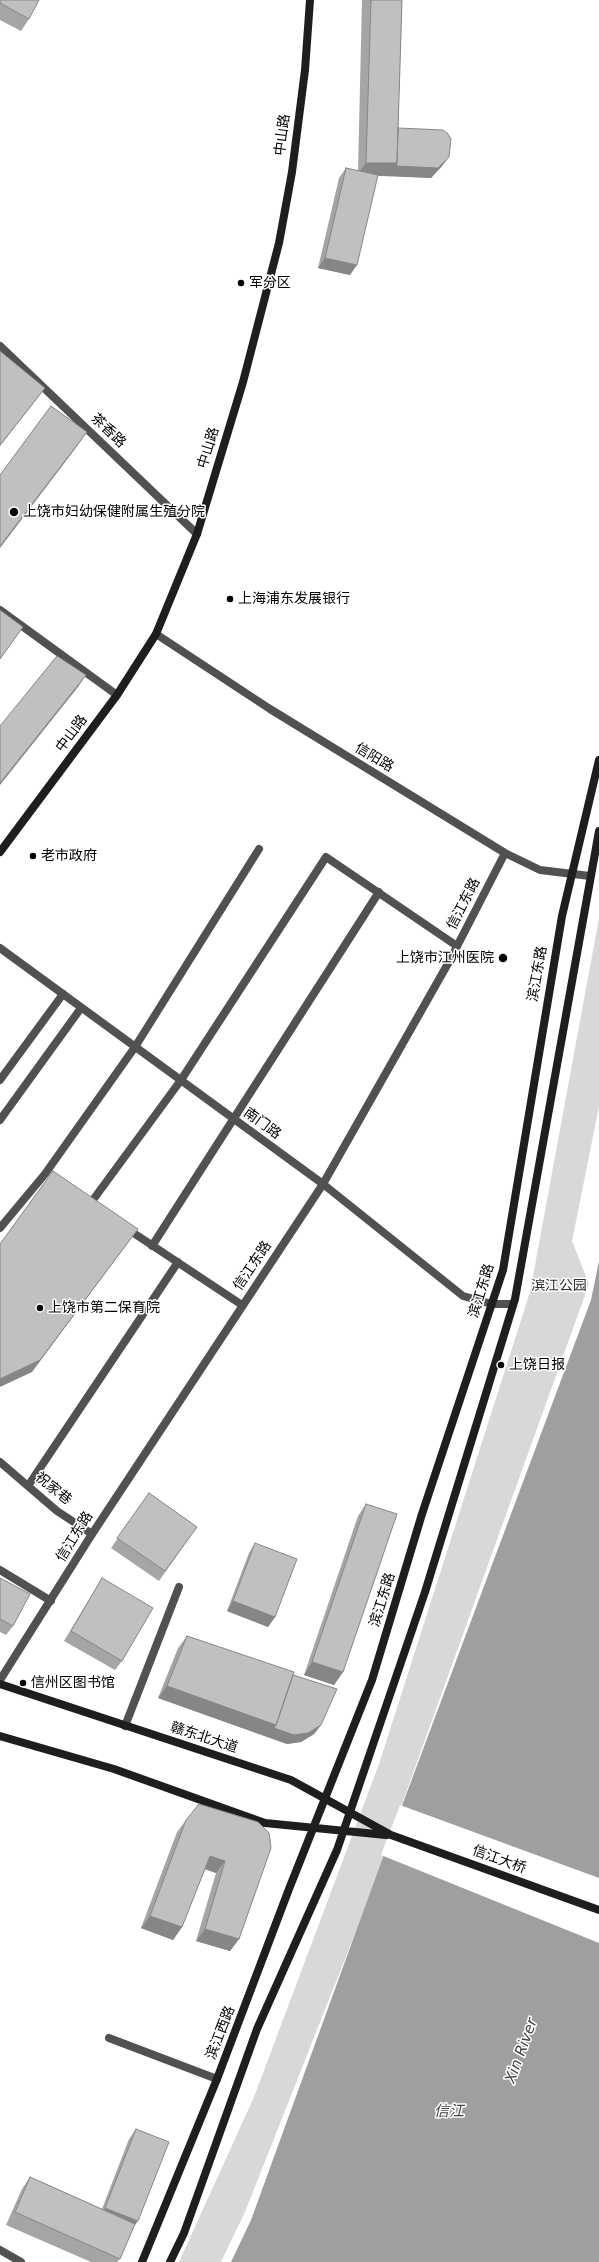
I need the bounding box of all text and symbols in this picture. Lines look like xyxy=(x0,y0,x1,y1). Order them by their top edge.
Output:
street label: 中山路 xyxy=(272,113,294,157)
place label: 军分区 xyxy=(249,275,291,291)
marker: 军分区 xyxy=(236,278,246,288)
street label: 茶香路 xyxy=(87,410,129,452)
street label: 中山路 xyxy=(195,425,223,471)
place label: 上饶市妇幼保健附属生殖分院 xyxy=(23,504,205,520)
marker: 上饶市妇幼保健附属生殖分院 xyxy=(8,506,20,518)
place label: 上海浦东发展银行 xyxy=(238,591,350,607)
marker: 上海浦东发展银行 xyxy=(225,594,235,604)
street label: 中山路 xyxy=(53,712,91,756)
street label: 信阳路 xyxy=(352,740,396,776)
place label: 老市政府 xyxy=(41,848,97,864)
marker: 老市政府 xyxy=(28,851,38,861)
street label: 信江东路 xyxy=(444,875,484,933)
street label: 滨江东路 xyxy=(525,945,551,1003)
place label: 上饶市江州医院 xyxy=(396,950,494,966)
marker: 上饶市江州医院 xyxy=(497,952,509,964)
street label: 南门路 xyxy=(240,1105,284,1143)
street label: 信江东路 xyxy=(230,1238,276,1294)
street label: 滨江东路 xyxy=(466,1262,498,1320)
park label: 滨江公园 xyxy=(531,1278,587,1294)
place label: 上饶市第二保育院 xyxy=(48,1300,160,1316)
marker: 上饶市第二保育院 xyxy=(35,1303,45,1313)
place label: 上饶日报 xyxy=(509,1357,565,1373)
marker: 上饶日报 xyxy=(496,1360,506,1370)
street label: 祝家巷 xyxy=(31,1469,75,1509)
street label: 信江东路 xyxy=(53,1509,97,1565)
street label: 滨江东路 xyxy=(367,1571,399,1629)
place label: 信州区图书馆 xyxy=(31,1675,115,1691)
marker: 信州区图书馆 xyxy=(18,1678,28,1688)
street label: 赣东北大道 xyxy=(168,1719,240,1757)
street label: 信江大桥 xyxy=(470,1843,528,1877)
street label: 滨江西路 xyxy=(203,2004,239,2062)
water label: Xin River xyxy=(502,2016,542,2086)
water label: 信江 xyxy=(434,2103,464,2121)

